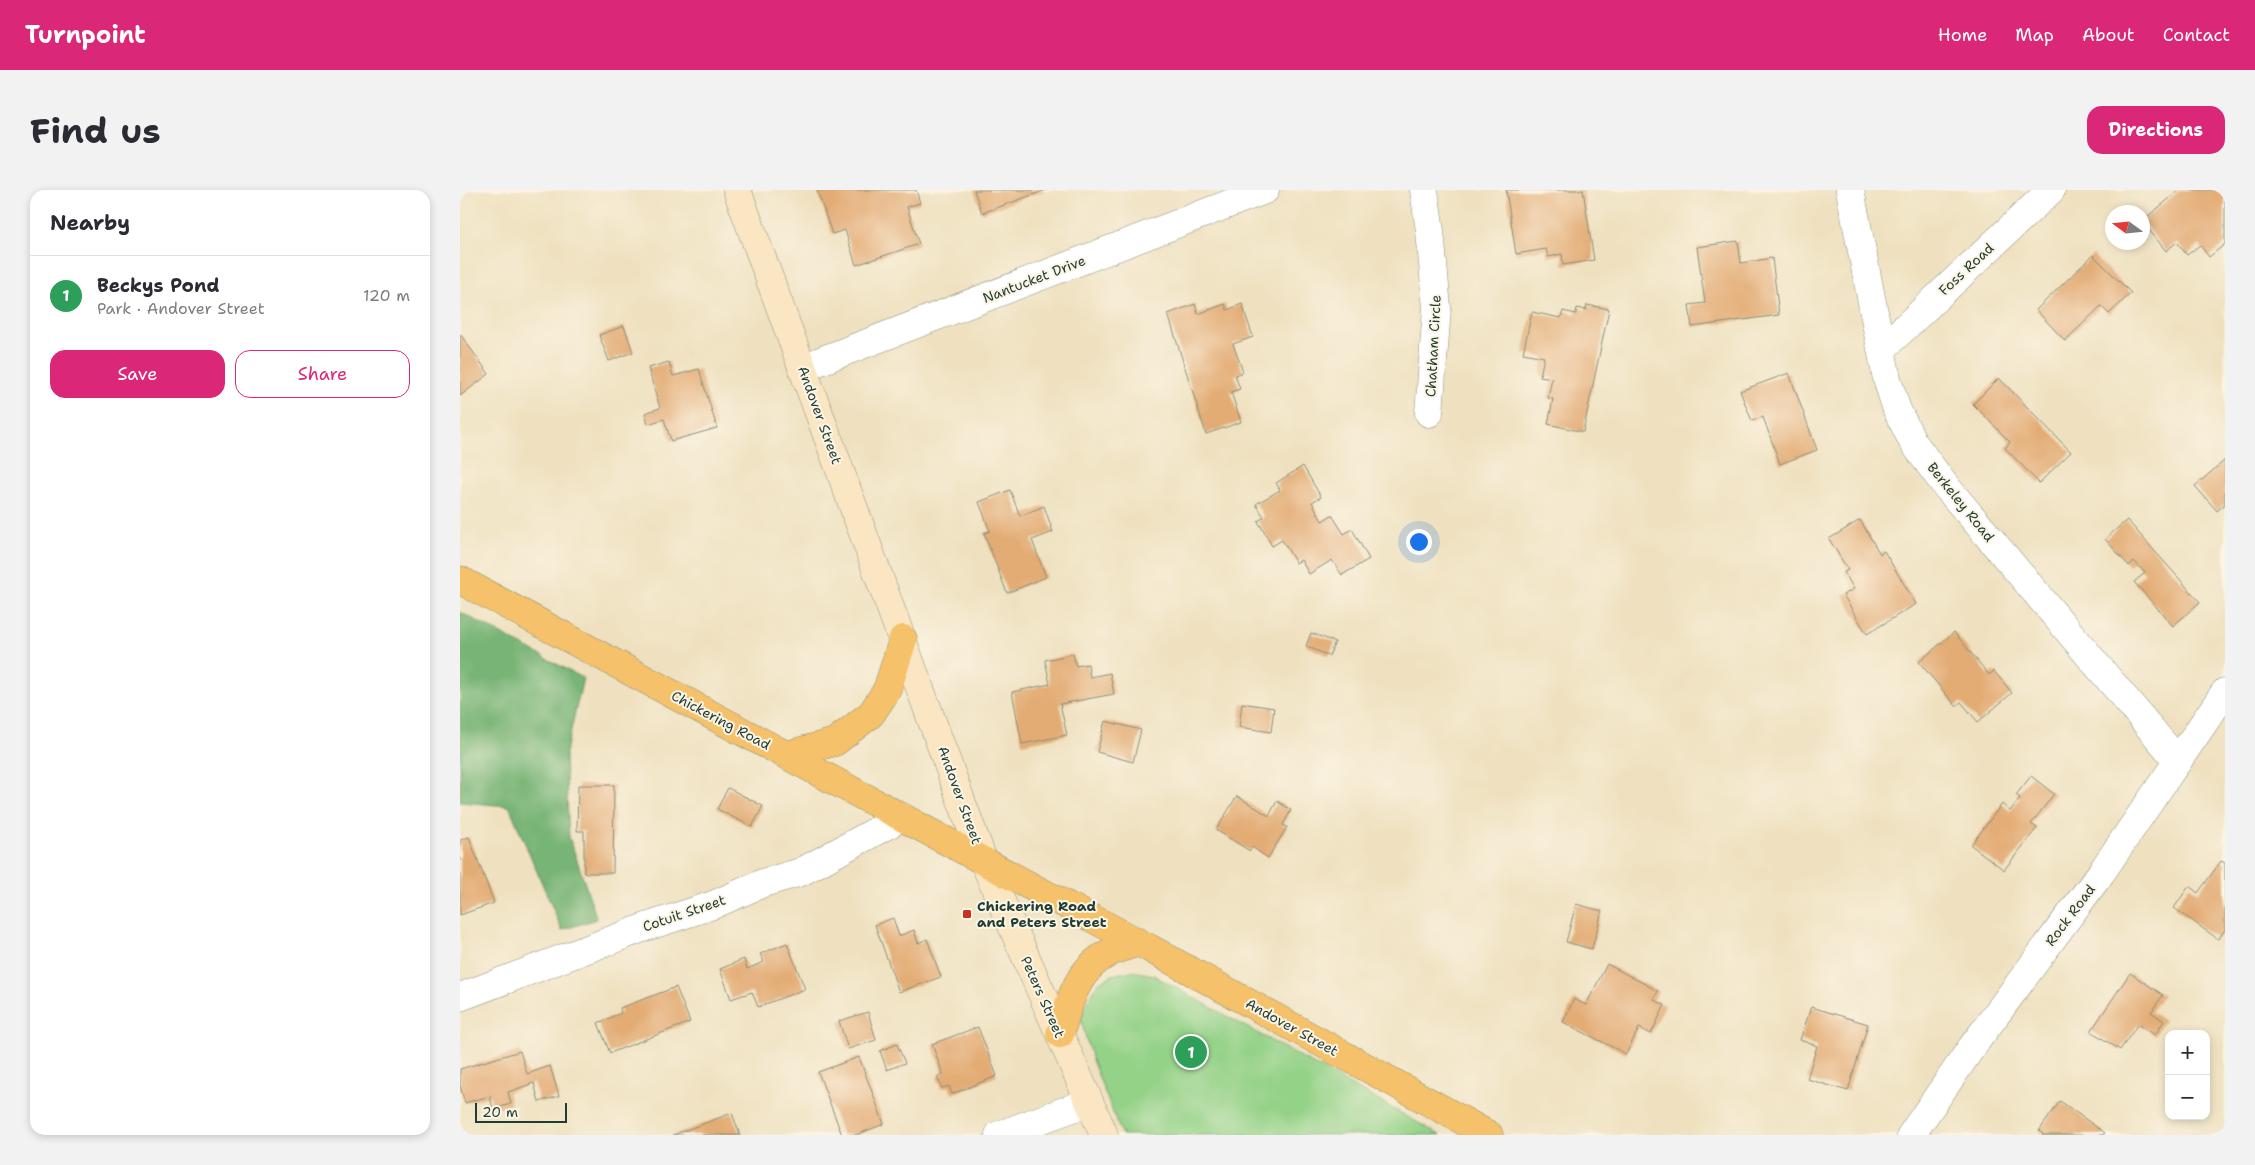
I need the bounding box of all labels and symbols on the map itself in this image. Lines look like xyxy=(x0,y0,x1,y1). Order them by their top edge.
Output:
north arrow xyxy=(2105,205,2150,250)
street label: Foss Road xyxy=(1935,239,1997,299)
street label: Nantucket Drive xyxy=(980,251,1088,307)
street label: Chatham Circle xyxy=(1421,294,1445,398)
street label: Andover Street xyxy=(794,363,846,467)
street label: Berkeley Road xyxy=(1923,459,1999,545)
your location xyxy=(1406,529,1432,555)
street label: Chickering Road xyxy=(668,686,774,754)
street label: Andover Street xyxy=(934,743,986,847)
street label: Rock Road xyxy=(2041,881,2099,949)
street label: Cotuit Street xyxy=(640,890,728,936)
place label: Chickering Road and Peters Street xyxy=(977,897,1107,931)
marker: Chickering Road and Peters Street xyxy=(961,908,973,920)
street label: Peters Street xyxy=(1017,953,1069,1041)
street label: Andover Street xyxy=(1243,994,1341,1060)
pin: 1 xyxy=(1175,1033,1207,1071)
scale bar xyxy=(475,1100,568,1123)

